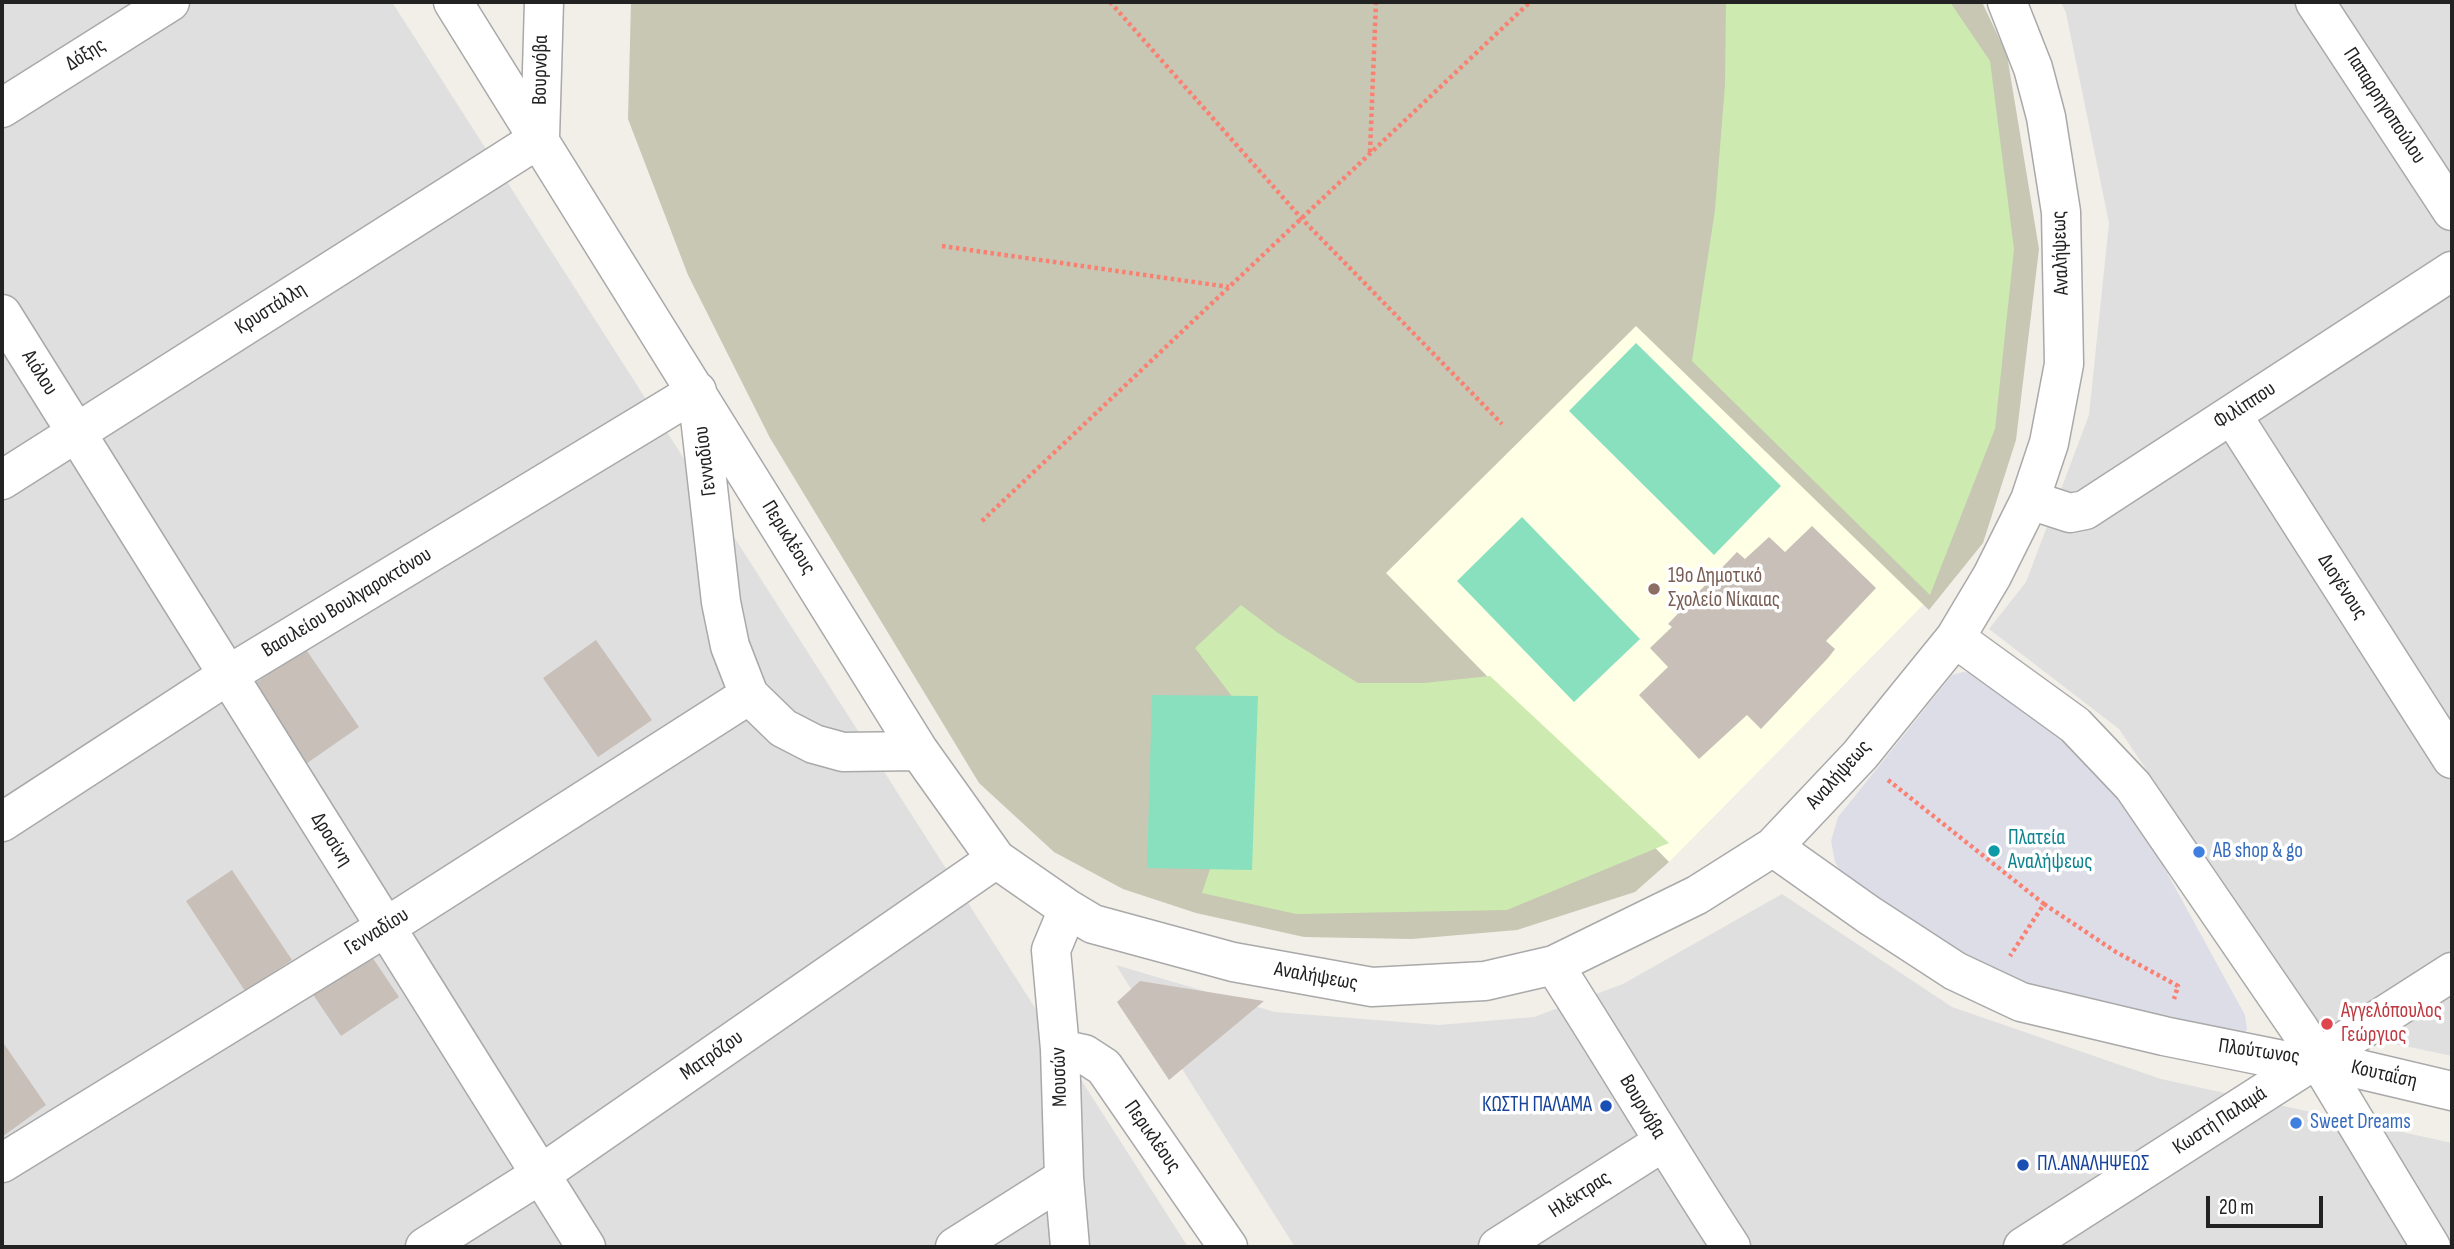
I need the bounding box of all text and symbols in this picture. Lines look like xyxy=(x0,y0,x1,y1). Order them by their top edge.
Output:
street label: Δόξης xyxy=(61,33,111,77)
street label: Βουρνόβα xyxy=(528,35,554,105)
street label: Παπαρρηγοπούλου xyxy=(2337,43,2431,169)
street label: Αναλήψεως xyxy=(2047,210,2075,296)
street label: Κρυστάλλη xyxy=(231,277,311,341)
street label: Αιόλου xyxy=(16,346,62,400)
street label: Φιλίππου xyxy=(2209,377,2281,435)
street label: Γενναδίου xyxy=(689,424,723,498)
street label: Περικλέους xyxy=(755,496,821,580)
street label: Βασιλείου Βουλγαροκτόνου xyxy=(258,542,436,664)
street label: Διογένους xyxy=(2312,550,2372,624)
place label: 19ο Δημοτικό Σχολείο Νίκαιας xyxy=(1668,564,1780,614)
marker: 19ο Δημοτικό Σχολείο Νίκαιας xyxy=(1646,581,1662,597)
street label: Αναλήψεως xyxy=(1801,735,1877,815)
street label: Δροσίνη xyxy=(305,809,357,871)
place label: Πλατεία Αναλήψεως xyxy=(2008,826,2093,876)
place label: ΑΒ shop & go xyxy=(2213,839,2303,865)
marker: Πλατεία Αναλήψεως xyxy=(1986,843,2002,859)
marker: ΑΒ shop & go xyxy=(2191,844,2207,860)
street label: Γενναδίου xyxy=(340,903,414,961)
street label: Αναλήψεως xyxy=(1272,957,1360,997)
place label: Αγγελόπουλος Γεώργιος xyxy=(2341,999,2442,1049)
marker: Αγγελόπουλος Γεώργιος xyxy=(2319,1016,2335,1032)
street label: Ματρόζου xyxy=(676,1025,748,1087)
street label: Πλούτωνος xyxy=(2217,1034,2301,1070)
street label: Μουσών xyxy=(1046,1047,1074,1107)
street label: Κουταΐση xyxy=(2349,1055,2419,1095)
street label: Βουρνόβα xyxy=(1613,1071,1671,1143)
street label: Κωστή Παλαμά xyxy=(2168,1081,2272,1161)
place label: ΚΩΣΤΗ ΠΑΛΑΜΑ xyxy=(1482,1093,1592,1119)
street label: Περικλέους xyxy=(1118,1096,1186,1178)
marker: ΚΩΣΤΗ ΠΑΛΑΜΑ xyxy=(1598,1098,1614,1114)
place label: Sweet Dreams xyxy=(2310,1110,2411,1136)
marker: Sweet Dreams xyxy=(2288,1115,2304,1131)
place label: ΠΛ.ΑΝΑΛΗΨΕΩΣ xyxy=(2037,1152,2149,1178)
marker: ΠΛ.ΑΝΑΛΗΨΕΩΣ xyxy=(2015,1157,2031,1173)
street label: Ηλέκτρας xyxy=(1545,1166,1615,1224)
scale bar xyxy=(2209,1182,2326,1226)
text: 20 m xyxy=(2219,1195,2254,1220)

